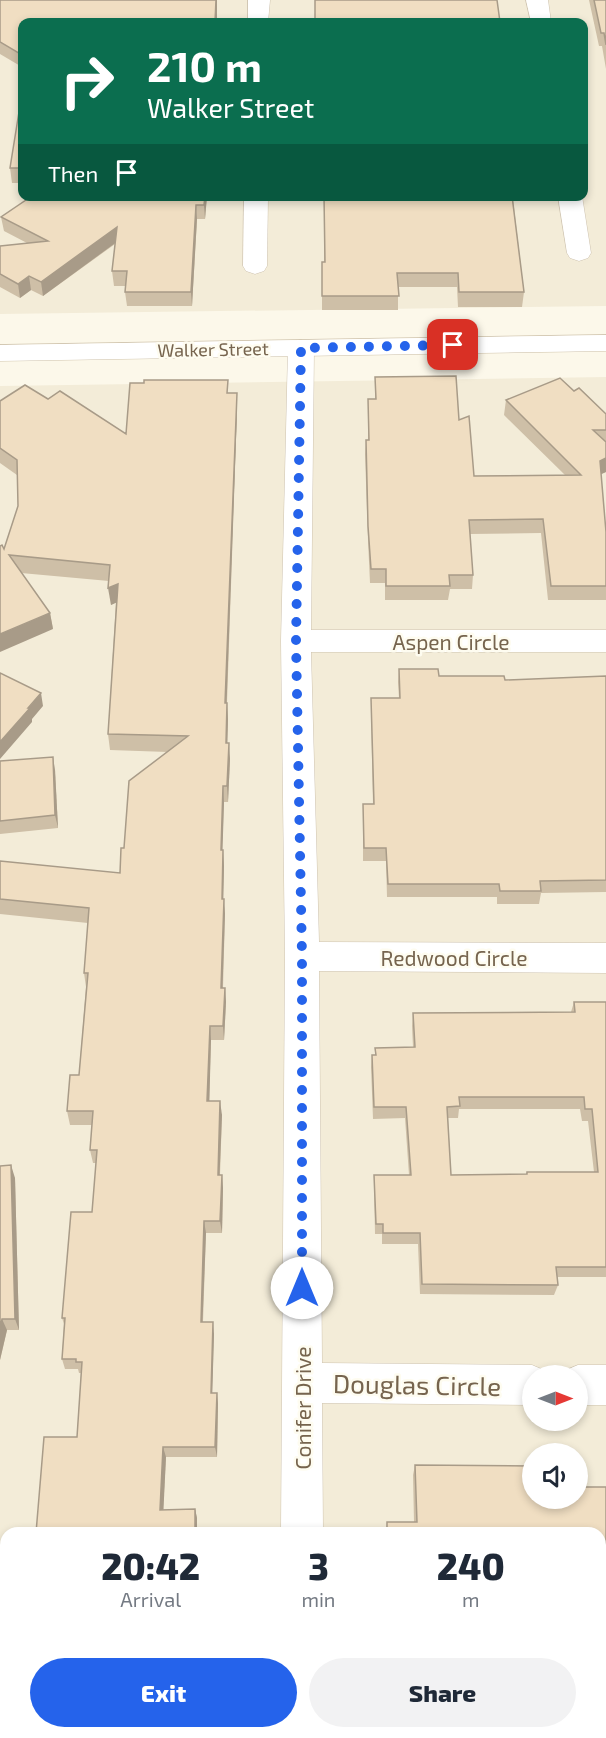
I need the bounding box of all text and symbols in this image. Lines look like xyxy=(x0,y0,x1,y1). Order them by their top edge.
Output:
text: 210 m xyxy=(147,40,262,90)
icon: right xyxy=(48,42,126,120)
text: Walker Street xyxy=(147,91,314,123)
icon: arrive xyxy=(110,156,143,189)
text: Then xyxy=(48,160,98,186)
pin xyxy=(427,319,478,370)
icon: arrive xyxy=(436,328,469,361)
street label: Walker Street xyxy=(157,337,269,361)
street label: Aspen Circle xyxy=(392,629,510,654)
street label: Redwood Circle xyxy=(380,945,528,970)
position arrow xyxy=(270,1256,334,1320)
street label: Conifer Drive xyxy=(290,1347,315,1469)
north arrow xyxy=(522,1365,588,1431)
map controls xyxy=(522,1365,588,1509)
street label: Douglas Circle xyxy=(333,1367,501,1401)
button: sound xyxy=(522,1443,588,1509)
text: 20:42 xyxy=(101,1544,200,1587)
text: 3 xyxy=(308,1544,329,1587)
text: 240 xyxy=(437,1544,505,1587)
text: Arrival xyxy=(120,1587,181,1611)
text: min xyxy=(301,1587,336,1611)
text: m xyxy=(462,1587,480,1611)
button: Exit xyxy=(30,1658,297,1727)
button: Share xyxy=(309,1658,576,1727)

